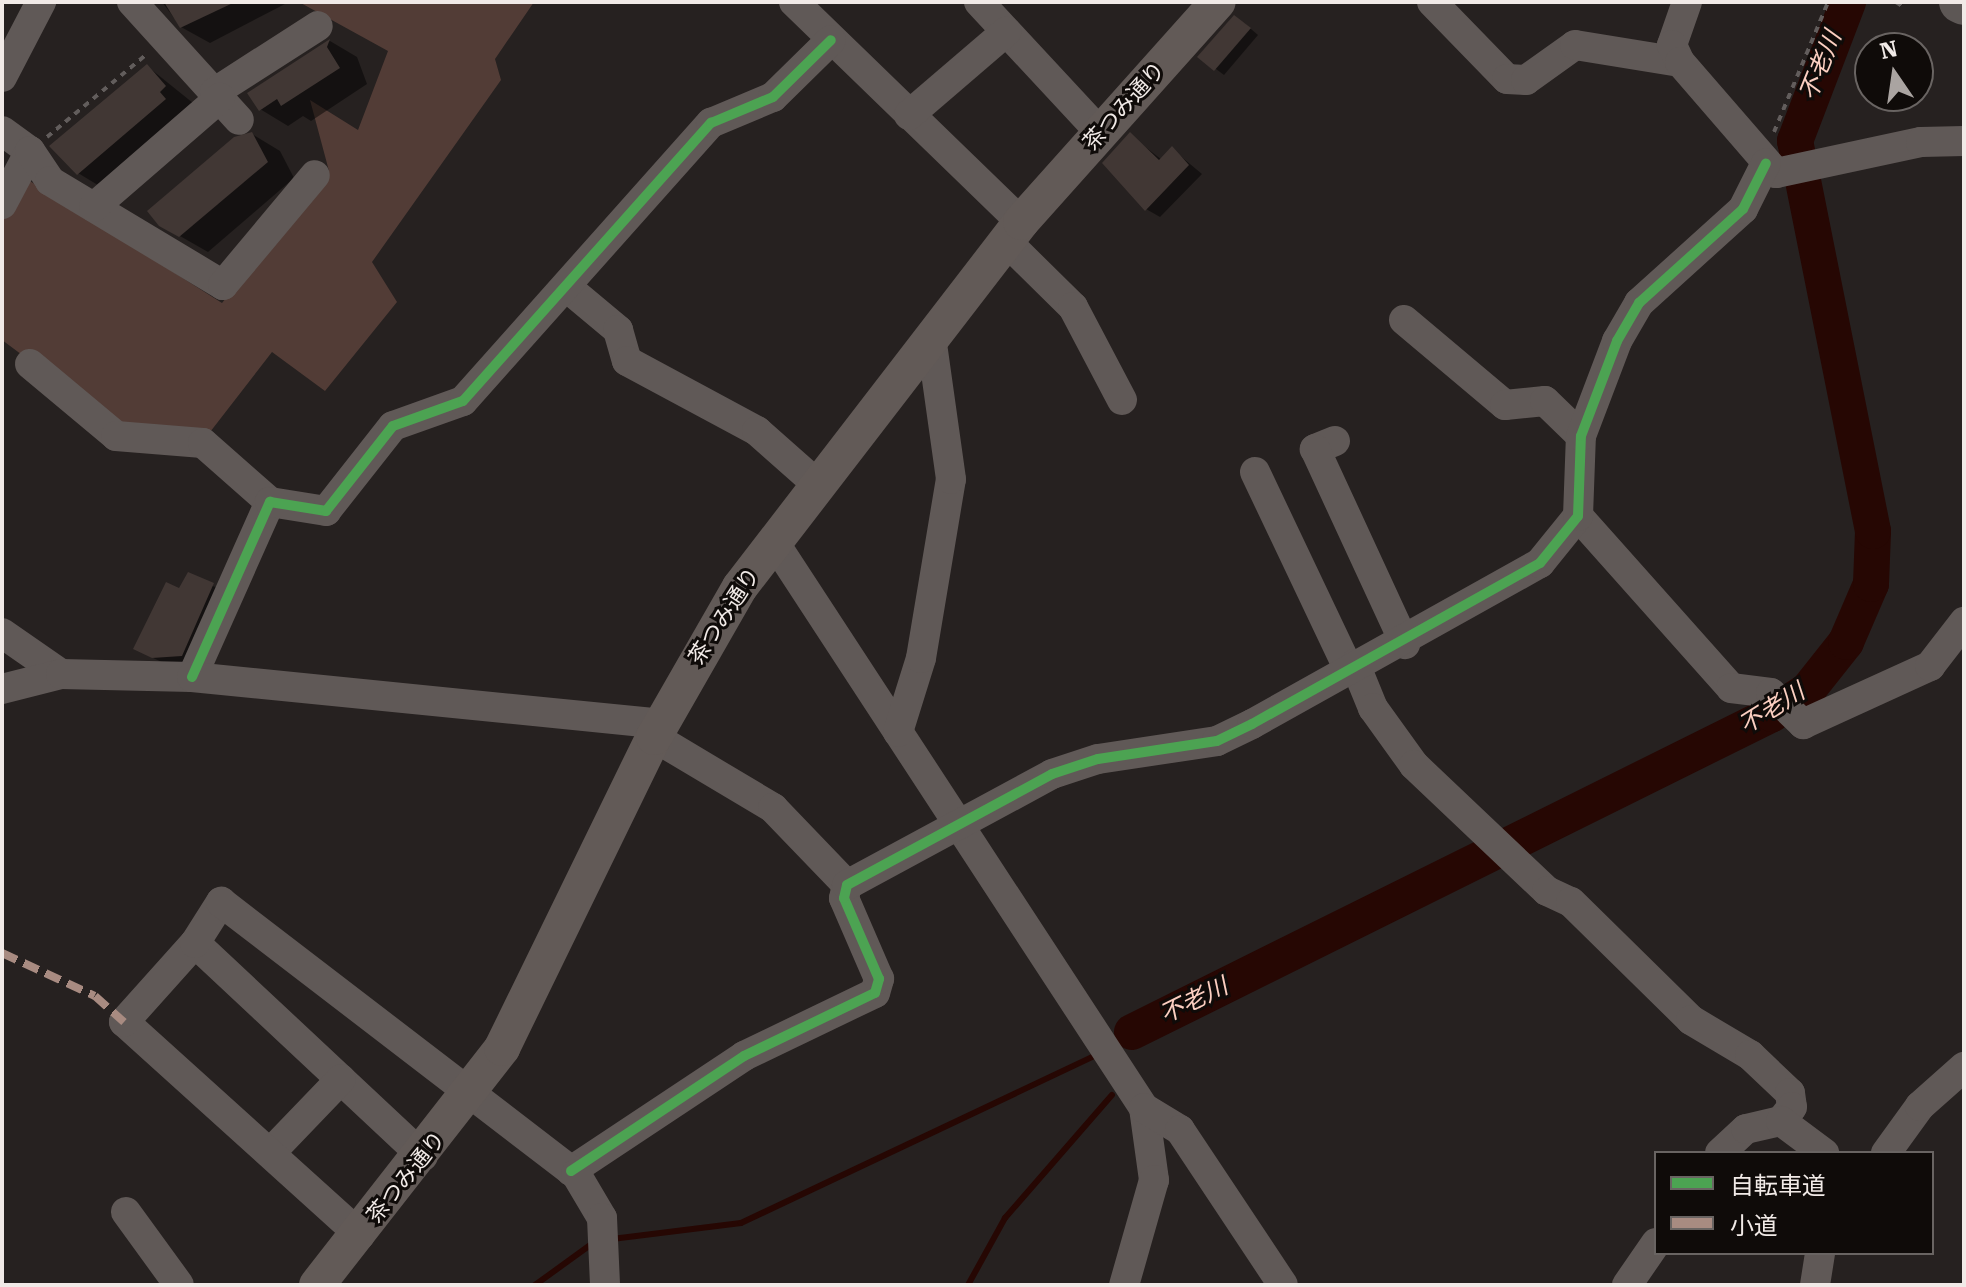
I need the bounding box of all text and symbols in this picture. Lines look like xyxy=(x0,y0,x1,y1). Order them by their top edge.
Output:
water label: 不老川 xyxy=(1794,27,1848,105)
north arrow xyxy=(1854,32,1934,112)
text: N xyxy=(1878,36,1900,64)
street label: 茶つみ通り xyxy=(1077,56,1171,156)
street label: 茶つみ通り xyxy=(683,563,765,669)
water label: 不老川 xyxy=(1734,678,1810,740)
water label: 不老川 xyxy=(1155,972,1233,1030)
street label: 茶つみ通り xyxy=(361,1126,451,1228)
legend xyxy=(1654,1151,1934,1255)
text: 自転車道 xyxy=(1730,1172,1826,1200)
text: 小道 xyxy=(1730,1212,1778,1240)

